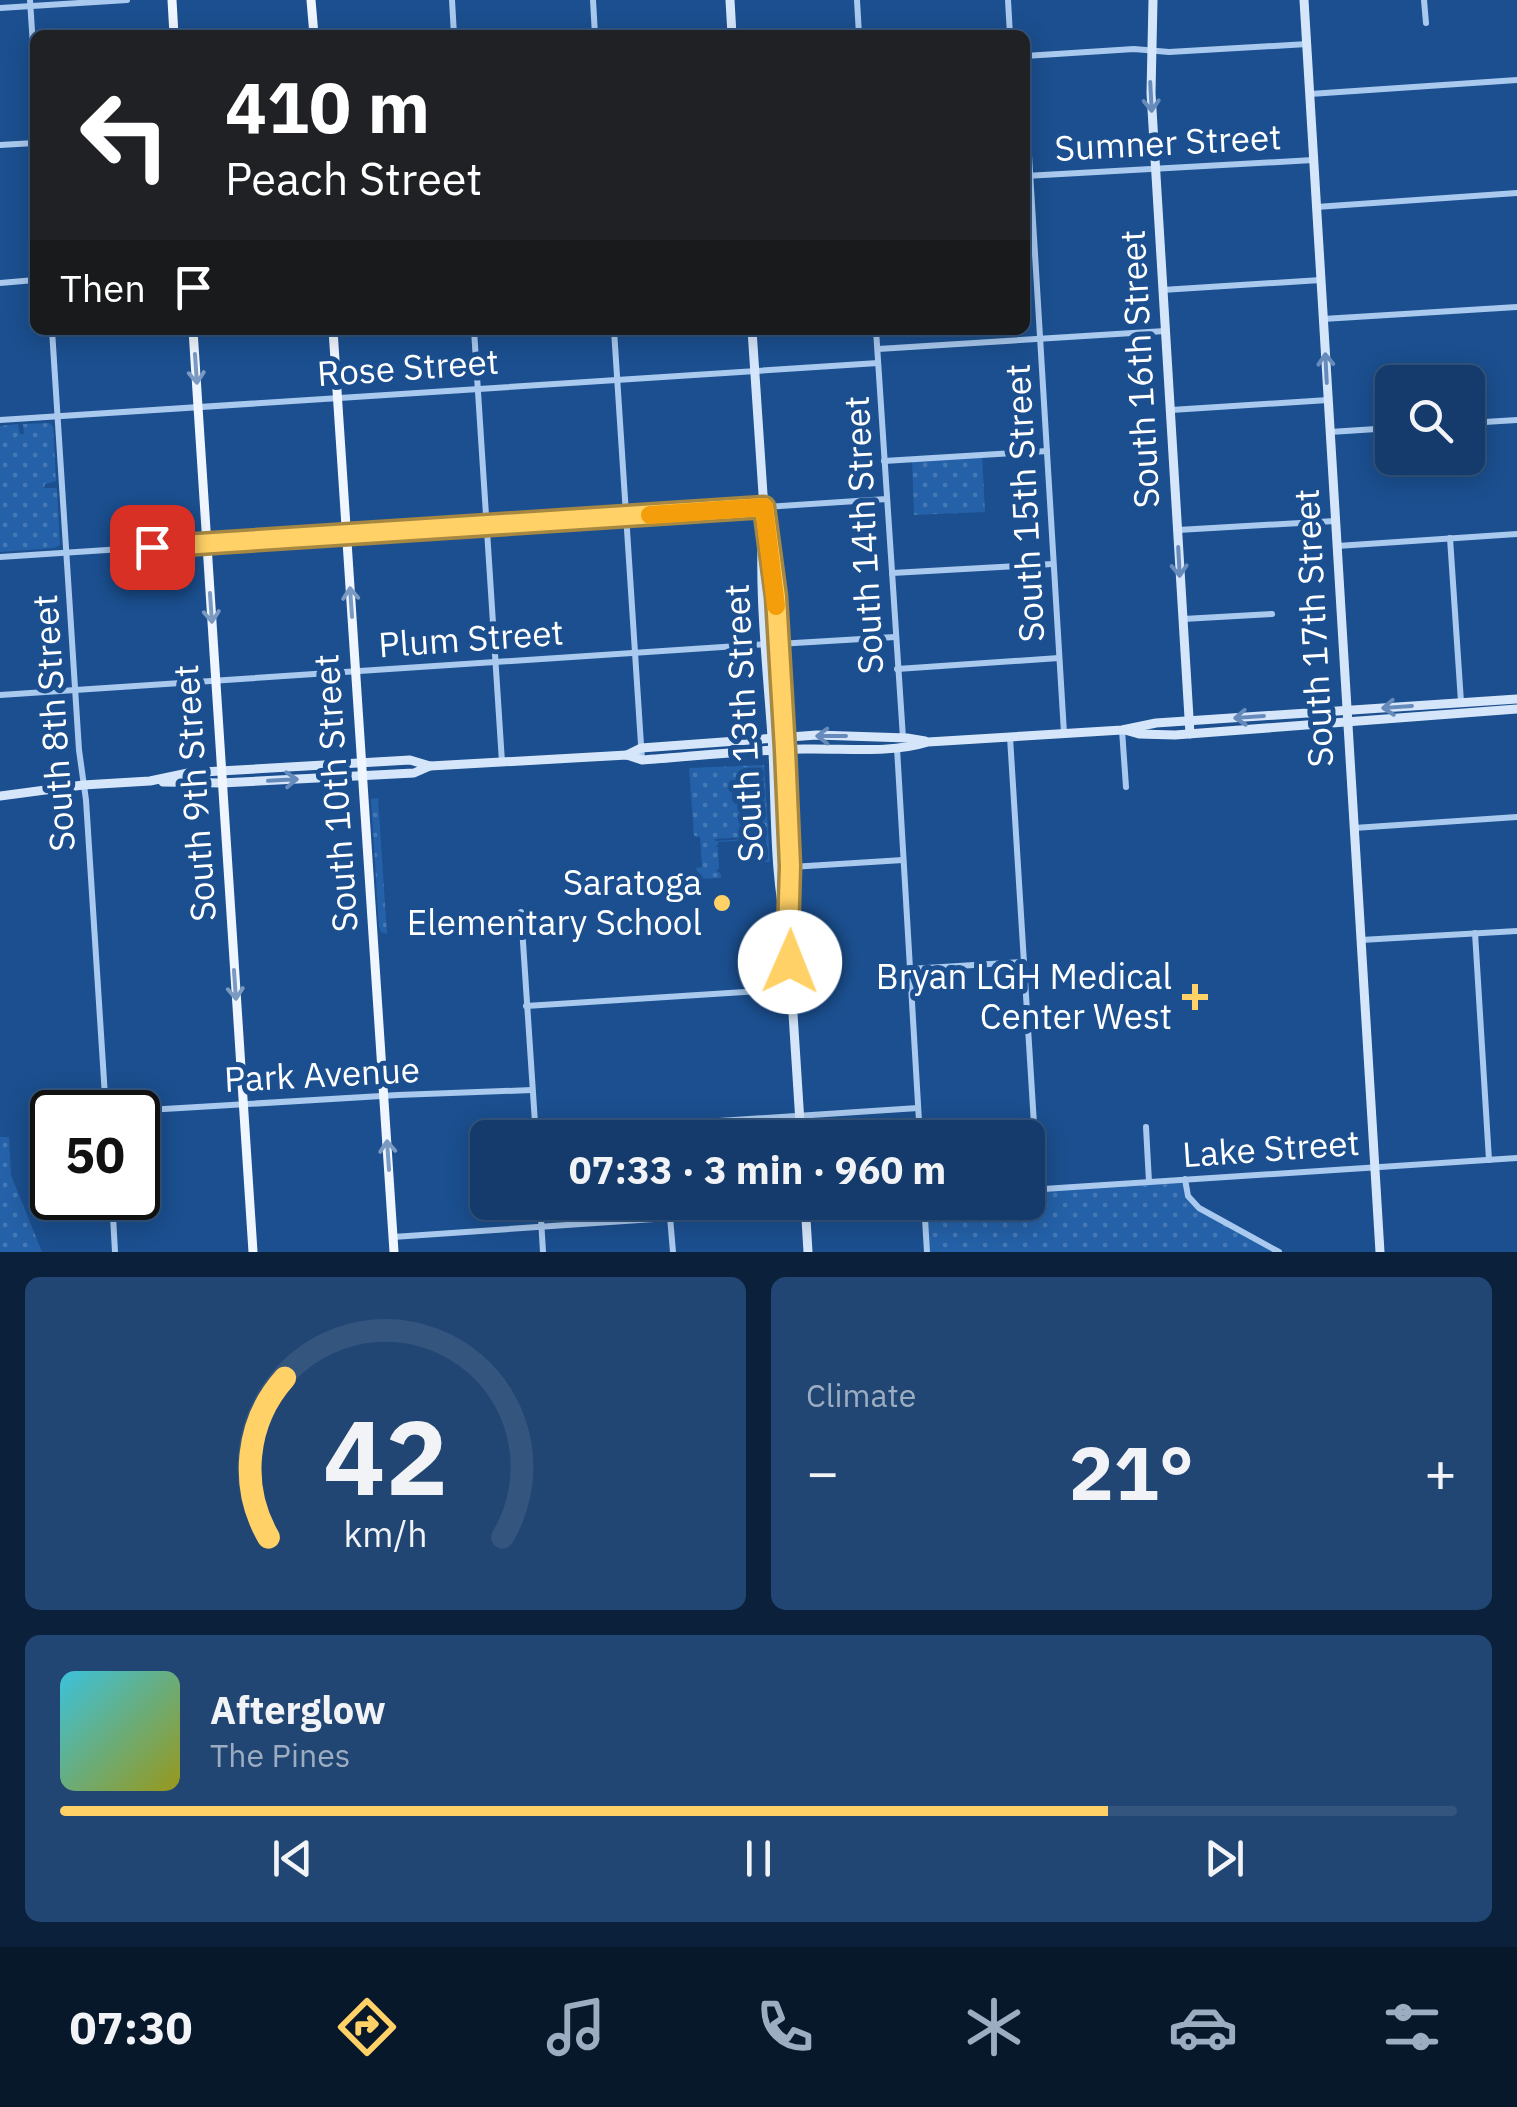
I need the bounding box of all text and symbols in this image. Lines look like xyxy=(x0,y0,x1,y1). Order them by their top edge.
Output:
text: 410 m xyxy=(225,61,430,152)
icon: left xyxy=(60,70,190,200)
one-way arrow xyxy=(1142,81,1161,113)
street label: Sumner Street xyxy=(1053,113,1282,171)
text: Peach Street xyxy=(225,149,482,207)
street label: South 16th Street xyxy=(1109,229,1169,509)
icon: arrive xyxy=(166,260,221,315)
text: Then xyxy=(60,263,146,312)
street label: Rose Street xyxy=(316,338,500,396)
one-way arrow xyxy=(186,352,205,384)
one-way arrow xyxy=(1316,353,1335,385)
street label: South 15th Street xyxy=(994,363,1054,643)
map controls xyxy=(1375,365,1485,475)
button: search xyxy=(1375,365,1485,475)
street label: South 14th Street xyxy=(833,395,893,675)
street label: South 17th Street xyxy=(1283,488,1343,768)
pin xyxy=(110,505,195,590)
icon: arrive xyxy=(125,520,180,575)
one-way arrow xyxy=(1170,545,1189,577)
street label: South 13th Street xyxy=(713,583,773,863)
one-way arrow xyxy=(341,586,360,618)
one-way arrow xyxy=(202,591,221,623)
street label: South 8th Street xyxy=(21,593,85,853)
street label: Plum Street xyxy=(377,609,565,667)
street label: South 10th Street xyxy=(302,652,368,934)
street label: South 9th Street xyxy=(162,663,226,923)
one-way arrow xyxy=(1381,697,1413,716)
one-way arrow xyxy=(1234,707,1266,726)
one-way arrow xyxy=(815,726,848,746)
one-way arrow xyxy=(266,770,298,789)
place label: Saratoga Elementary School xyxy=(407,859,702,945)
marker: Saratoga Elementary School xyxy=(711,892,733,914)
position arrow xyxy=(738,910,842,1014)
place label: Bryan LGH Medical Center West xyxy=(876,953,1172,1039)
one-way arrow xyxy=(226,969,245,1001)
marker: Bryan LGH Medical Center West xyxy=(1182,984,1208,1010)
street label: Park Avenue xyxy=(223,1046,421,1102)
speed limit sign: 50 xyxy=(30,1090,160,1220)
street label: Lake Street xyxy=(1181,1119,1361,1177)
one-way arrow xyxy=(378,1139,397,1171)
text: 07:33 · 3 min · 960 m xyxy=(569,1145,946,1194)
text: Climate xyxy=(806,1374,916,1416)
text: 42 xyxy=(323,1388,448,1524)
text: 21° xyxy=(1069,1423,1194,1521)
text: − xyxy=(806,1436,839,1507)
text: + xyxy=(1424,1436,1457,1507)
text: km/h xyxy=(343,1510,428,1557)
text: Afterglow xyxy=(210,1685,386,1734)
text: The Pines xyxy=(210,1734,350,1776)
icon: previous xyxy=(265,1831,320,1886)
icon: pause xyxy=(731,1831,786,1886)
icon: next xyxy=(1197,1831,1252,1886)
icon: directions xyxy=(332,1992,402,2062)
icon: music xyxy=(541,1992,611,2062)
icon: phone xyxy=(750,1992,820,2062)
icon: climate xyxy=(959,1992,1029,2062)
icon: car xyxy=(1168,1992,1238,2062)
icon: filters xyxy=(1377,1992,1447,2062)
text: 07:30 xyxy=(70,1998,192,2056)

